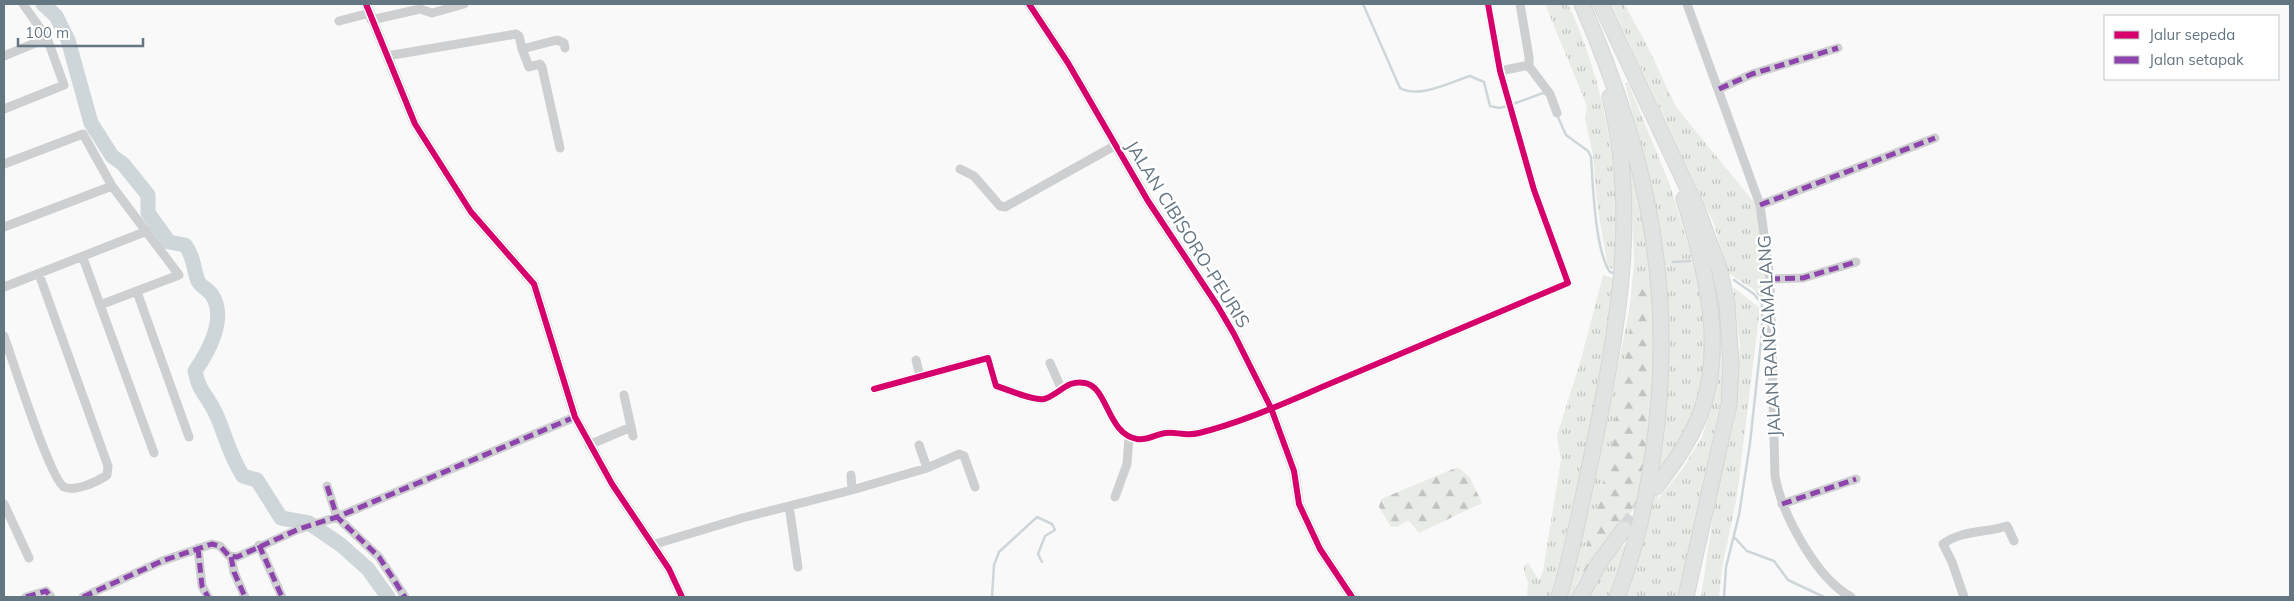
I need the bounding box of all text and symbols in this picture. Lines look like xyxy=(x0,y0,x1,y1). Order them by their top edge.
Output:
scale bar xyxy=(18,15,142,47)
legend xyxy=(2104,15,2279,80)
text: 100 m xyxy=(25,23,69,42)
text: Jalur sepeda xyxy=(2149,25,2235,44)
text: Jalan setapak xyxy=(2149,50,2244,69)
street label: JALAN CIBISORO-PEURIS xyxy=(1121,136,1255,332)
street label: JALAN RANCAMALANG xyxy=(1752,234,1786,438)

